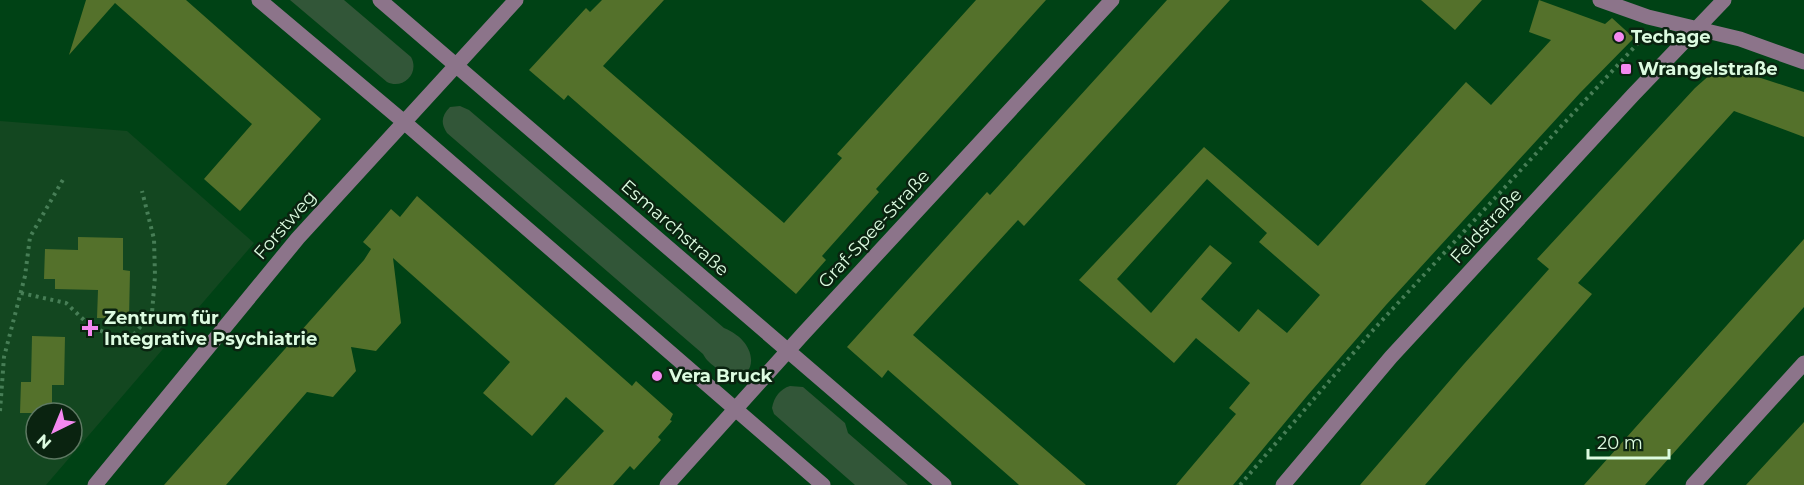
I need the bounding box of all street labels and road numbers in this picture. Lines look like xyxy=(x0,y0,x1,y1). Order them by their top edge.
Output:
street label: Graf-Spee-Straße xyxy=(814,165,935,293)
street label: Esmarchstraße xyxy=(617,175,733,281)
street label: Feldstraße xyxy=(1446,184,1527,268)
street label: Forstweg xyxy=(249,186,321,264)

